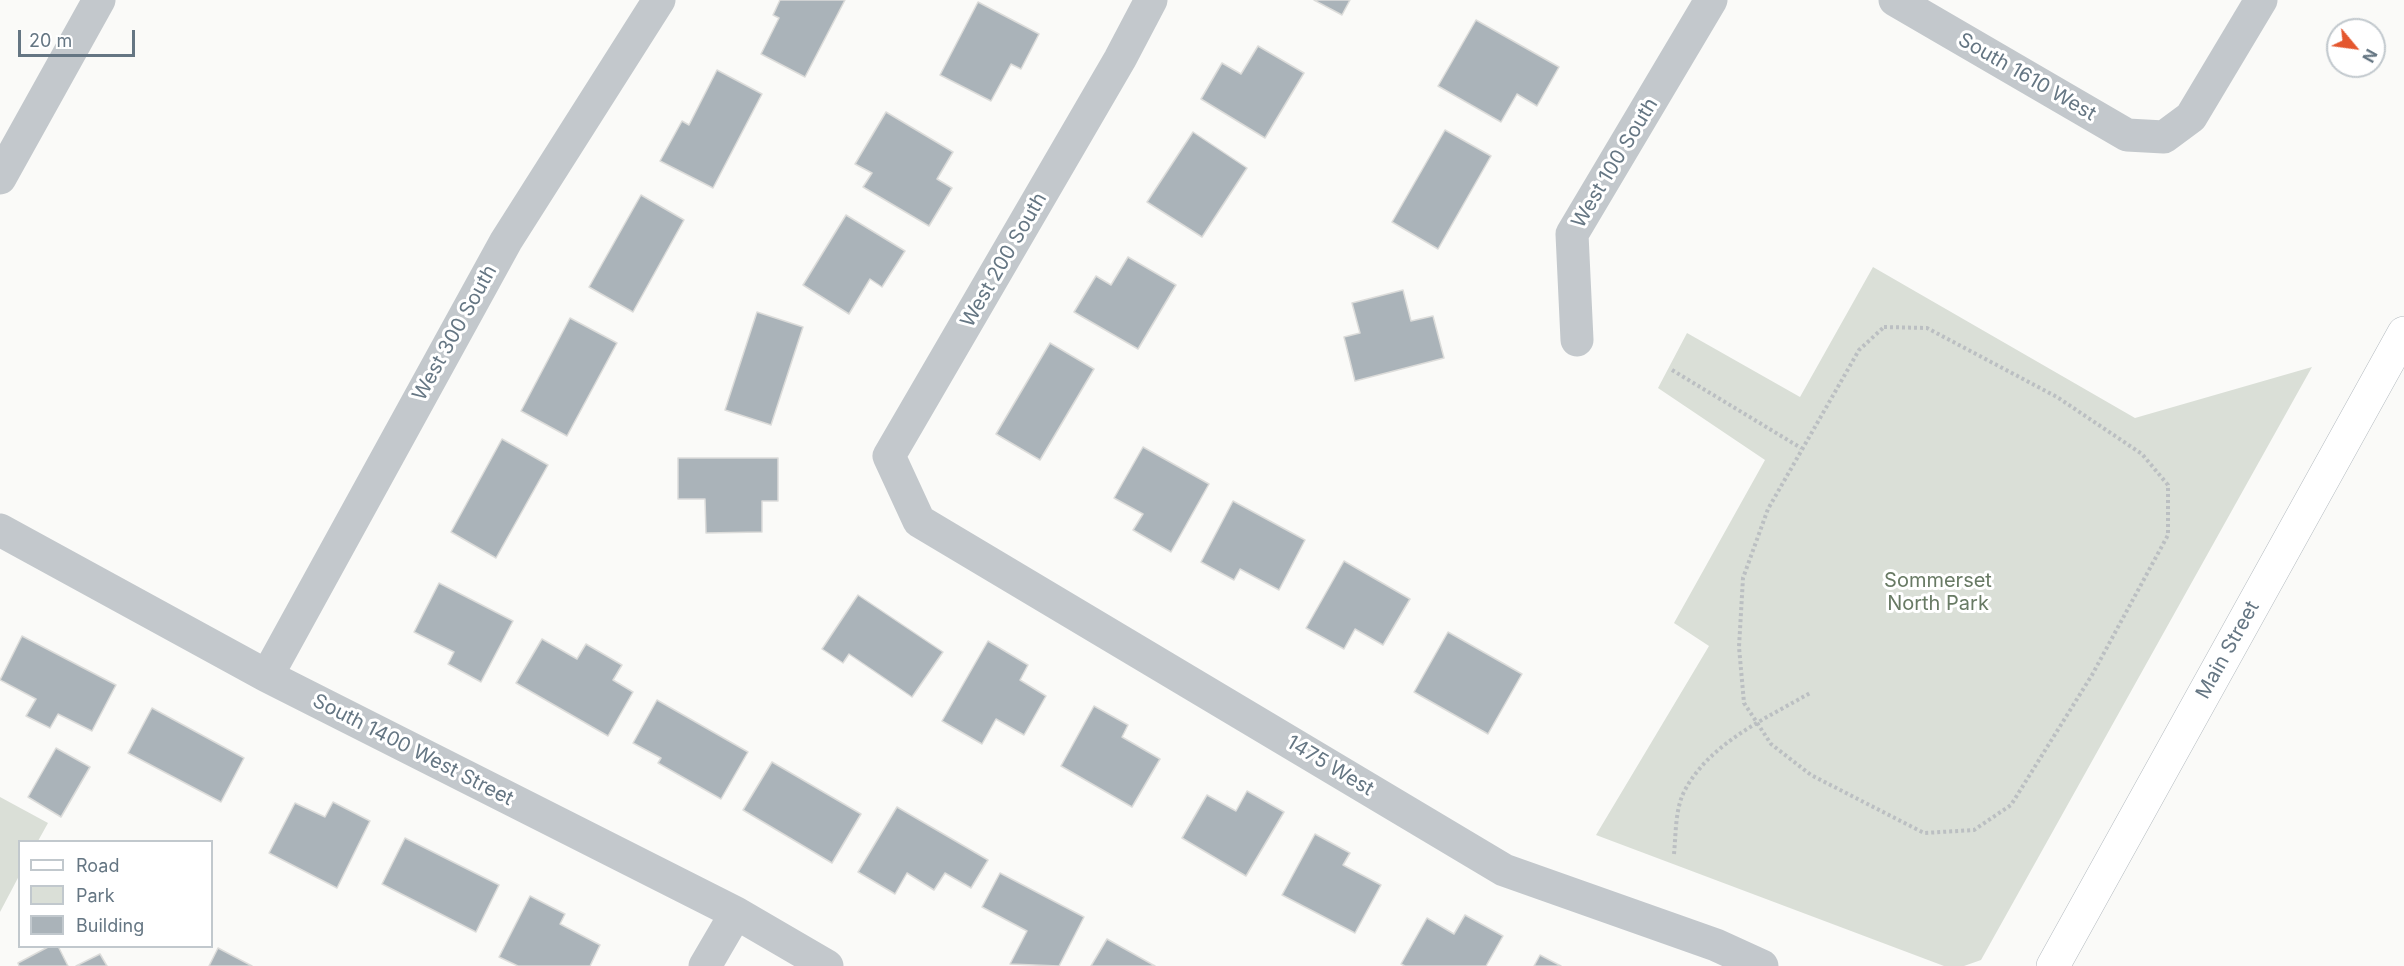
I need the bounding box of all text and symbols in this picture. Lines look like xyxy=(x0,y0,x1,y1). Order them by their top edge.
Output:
scale bar xyxy=(21,18,138,56)
north arrow xyxy=(2326,18,2386,78)
street label: South 1610 West xyxy=(1954,28,2100,126)
text: 20 m xyxy=(29,30,72,51)
text: N xyxy=(2358,46,2382,66)
street label: West 100 South xyxy=(1567,94,1663,232)
street label: West 200 South xyxy=(956,189,1052,331)
street label: West 300 South xyxy=(408,261,502,405)
park label: Sommerset North Park xyxy=(1884,569,1992,616)
street label: Main Street xyxy=(2191,597,2265,703)
street label: South 1400 West Street xyxy=(309,689,517,811)
street label: 1475 West xyxy=(1282,731,1378,801)
legend xyxy=(18,840,213,948)
text: Road xyxy=(76,855,119,876)
text: Park xyxy=(76,885,115,906)
text: Building xyxy=(76,915,144,936)

